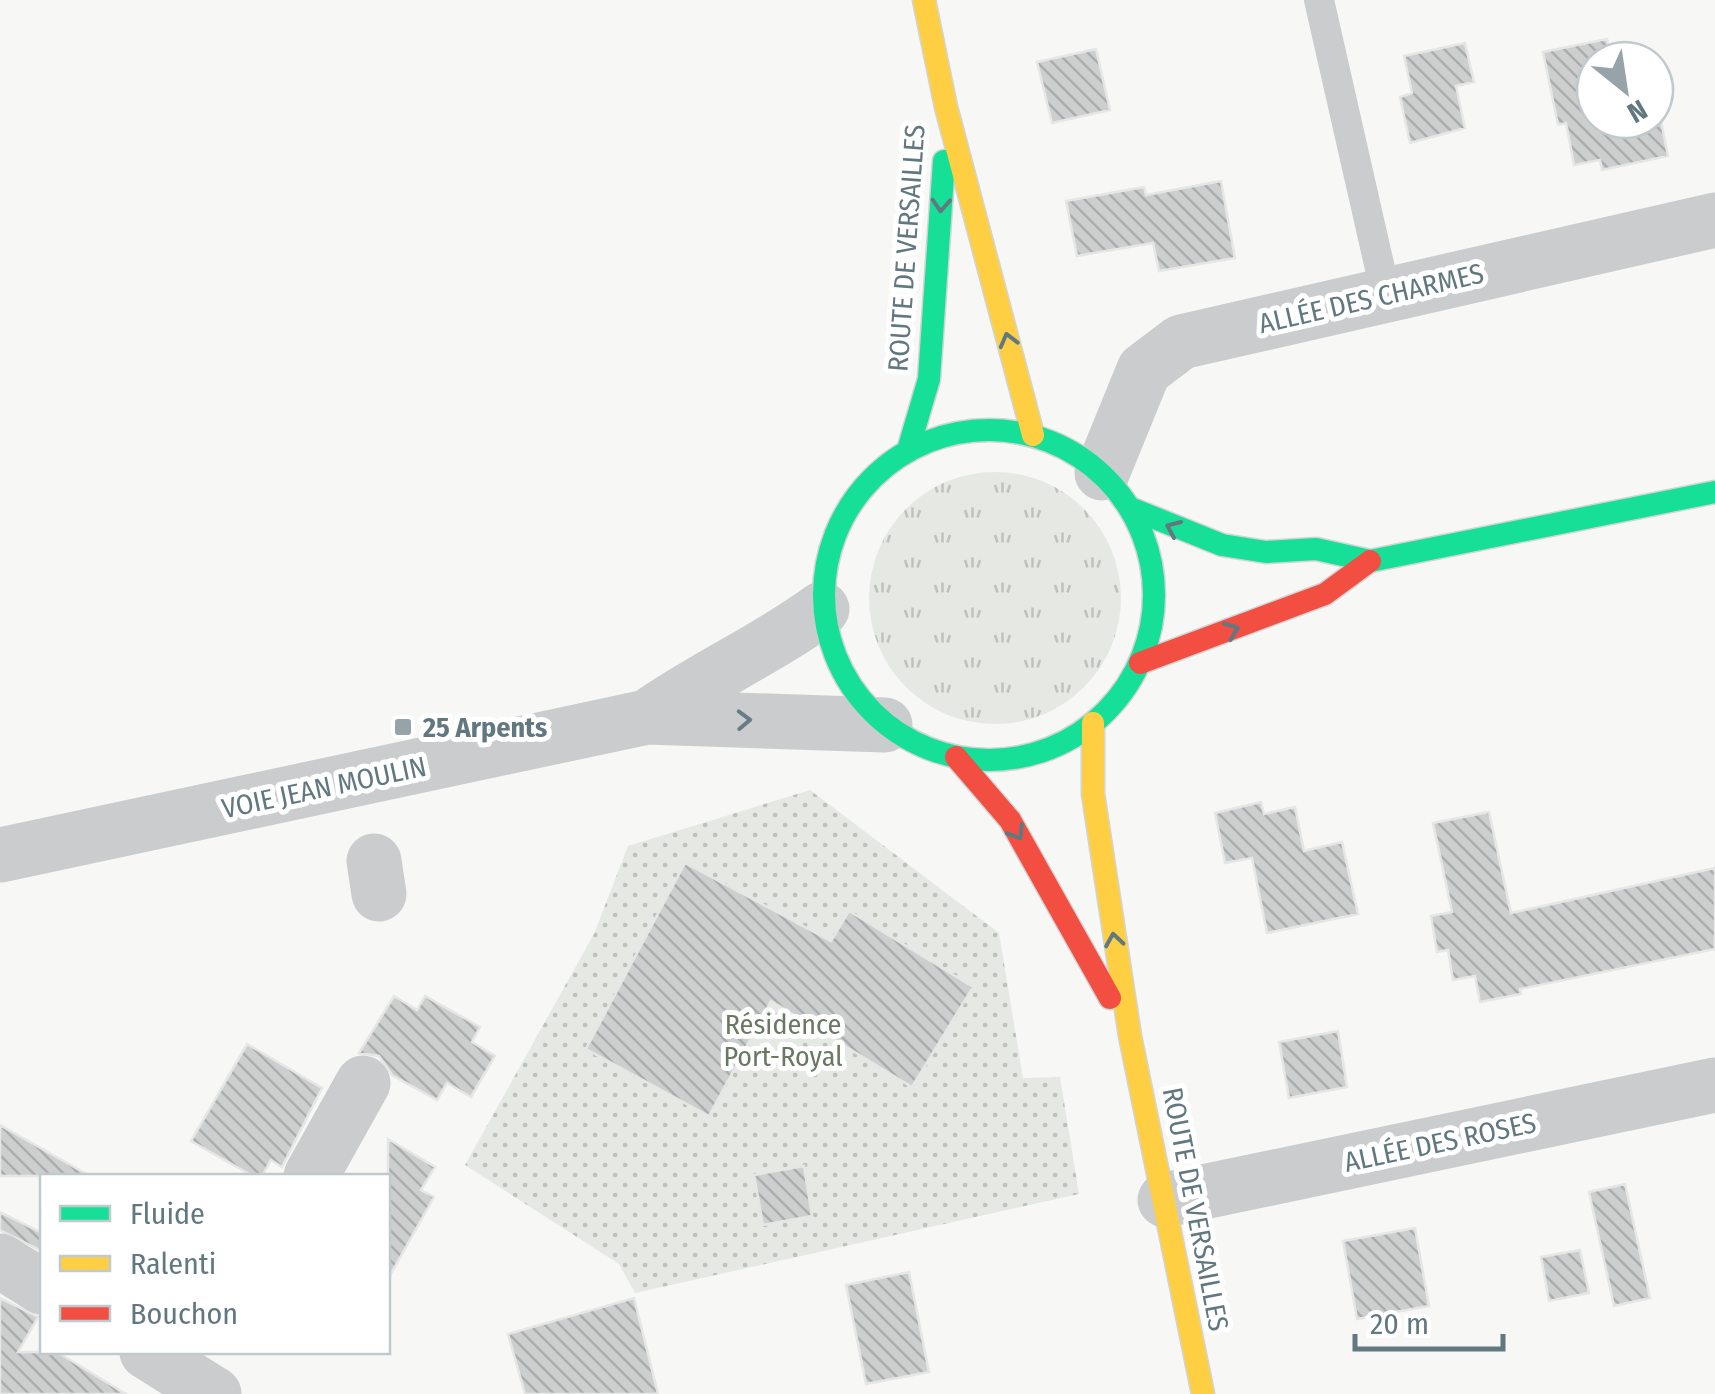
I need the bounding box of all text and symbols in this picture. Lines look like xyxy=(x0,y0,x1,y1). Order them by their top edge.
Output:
north arrow xyxy=(1575,40,1675,140)
text: N xyxy=(1622,93,1653,130)
street label: ROUTE DE VERSAILLES xyxy=(881,123,932,373)
one-way arrow xyxy=(931,197,952,213)
street label: ALLÉE DES CHARMES xyxy=(1255,257,1487,340)
one-way arrow xyxy=(999,332,1020,349)
one-way arrow xyxy=(1165,520,1183,540)
one-way arrow xyxy=(1222,622,1239,642)
one-way arrow xyxy=(737,710,753,731)
place label: 25 Arpents xyxy=(422,711,547,744)
marker: 25 Arpents xyxy=(392,716,414,738)
street label: VOIE JEAN MOULIN xyxy=(219,750,429,825)
one-way arrow xyxy=(1005,822,1024,840)
one-way arrow xyxy=(1105,931,1126,948)
park label: Résidence Port-Royal xyxy=(723,1008,843,1073)
street label: ROUTE DE VERSAILLES xyxy=(1156,1084,1235,1334)
street label: ALLÉE DES ROSES xyxy=(1341,1106,1539,1179)
legend xyxy=(40,1174,390,1354)
text: Fluide xyxy=(130,1196,205,1232)
text: Ralenti xyxy=(130,1246,216,1282)
scale bar xyxy=(1355,1289,1502,1351)
text: Bouchon xyxy=(130,1296,238,1332)
text: 20 m xyxy=(1370,1306,1429,1342)

